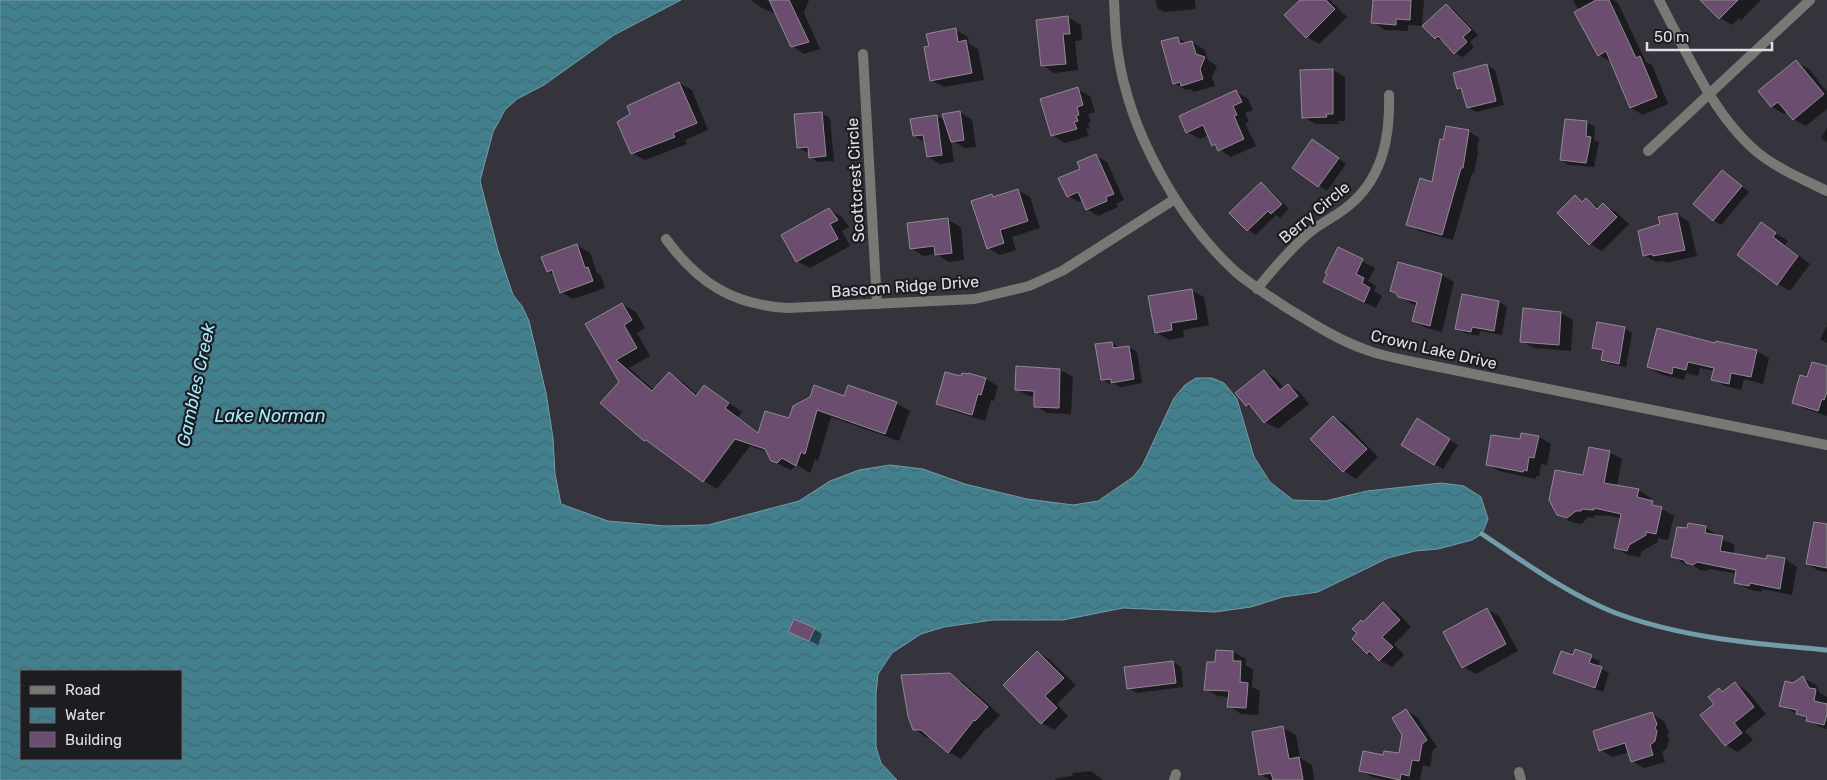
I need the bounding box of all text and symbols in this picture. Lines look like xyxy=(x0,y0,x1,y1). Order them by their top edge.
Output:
scale bar xyxy=(1647,20,1772,52)
text: 50 m xyxy=(1654,28,1689,46)
street label: Scottcrest Circle xyxy=(843,117,868,243)
street label: Berry Circle xyxy=(1275,177,1353,247)
street label: Bascom Ridge Drive xyxy=(830,272,980,301)
water label: Gambles Creek xyxy=(172,321,220,449)
street label: Crown Lake Drive xyxy=(1369,326,1499,373)
water label: Lake Norman xyxy=(214,405,326,427)
legend xyxy=(20,670,182,760)
text: Road xyxy=(65,681,101,699)
text: Water xyxy=(65,706,105,724)
text: Building xyxy=(65,731,122,749)

